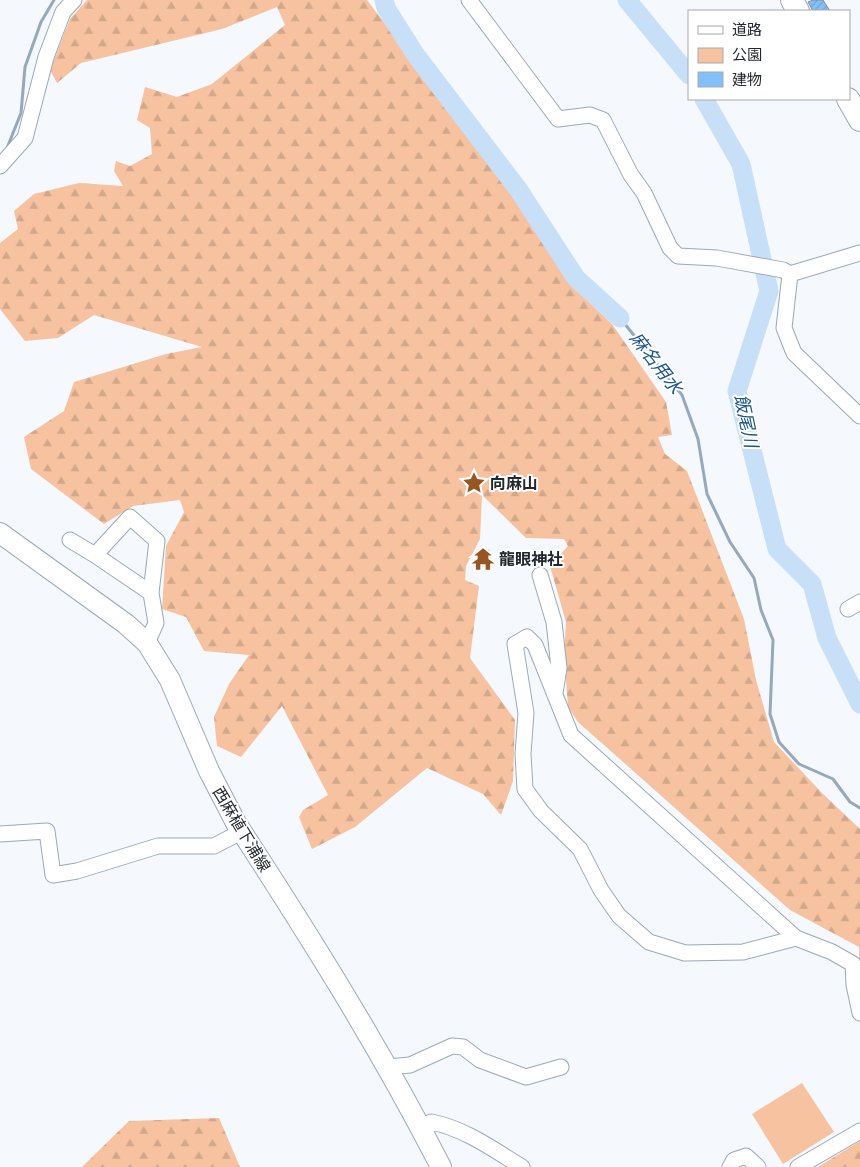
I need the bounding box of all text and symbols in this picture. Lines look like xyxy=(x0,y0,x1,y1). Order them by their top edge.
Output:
legend xyxy=(688,10,850,100)
text: 道路 xyxy=(732,21,762,38)
text: 公園 xyxy=(732,46,762,63)
text: 建物 xyxy=(732,71,762,88)
water label: 麻名用水 xyxy=(626,328,688,399)
water label: 飯尾川 xyxy=(731,392,763,451)
place icon: 向麻山 xyxy=(461,470,487,496)
place label: 向麻山 xyxy=(490,474,538,493)
temple icon: 龍眼神社 xyxy=(470,546,496,572)
place label: 龍眼神社 xyxy=(499,550,563,569)
street label: 西麻植下浦線 xyxy=(209,783,274,875)

